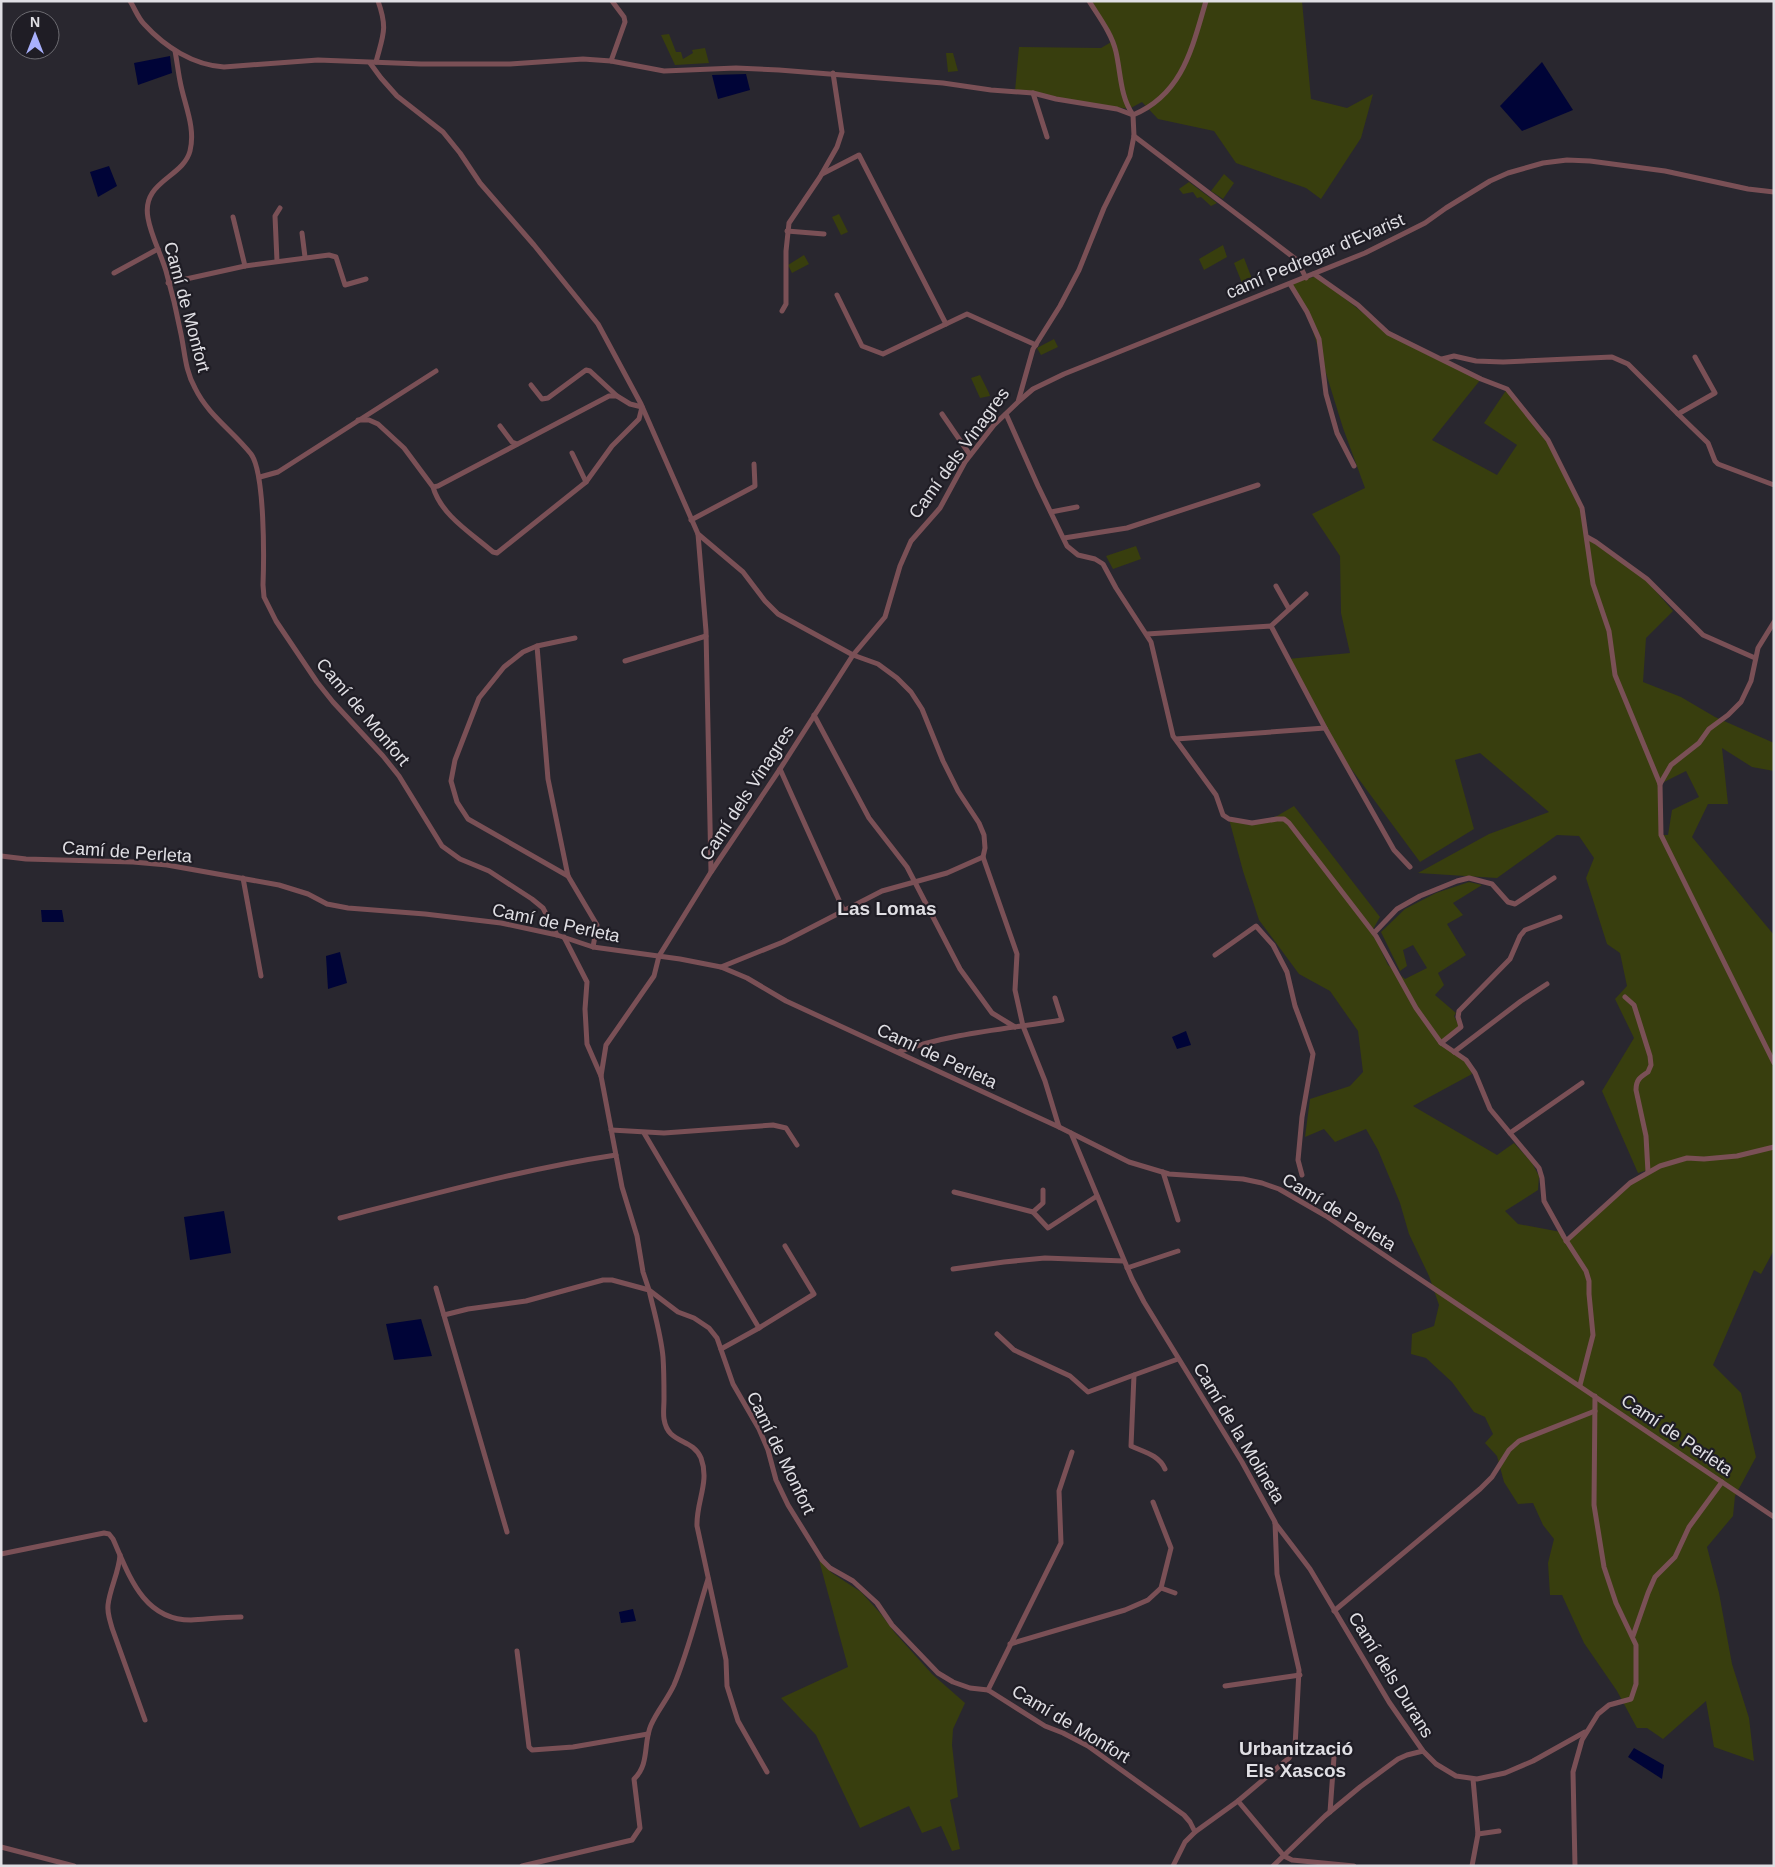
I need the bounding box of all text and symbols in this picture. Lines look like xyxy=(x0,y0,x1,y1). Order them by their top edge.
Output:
north arrow xyxy=(10,10,60,60)
text: N xyxy=(30,14,40,30)
street label: camí Pedregar d'Evarist xyxy=(1223,209,1407,303)
street label: Camí de Monfort xyxy=(160,240,214,374)
street label: Camí dels Vinagres xyxy=(905,384,1013,522)
street label: Camí de Monfort xyxy=(312,654,414,770)
street label: Camí dels Vinagres xyxy=(696,722,798,864)
street label: Camí de Perleta xyxy=(61,837,194,867)
district label: Las Lomas xyxy=(837,898,937,919)
street label: Camí de Perleta xyxy=(490,900,623,947)
street label: Camí de Perleta xyxy=(874,1019,1001,1093)
street label: Camí de Perleta xyxy=(1279,1169,1400,1255)
street label: Camí de la Molineta xyxy=(1189,1359,1289,1508)
street label: Camí de Monfort xyxy=(743,1388,819,1518)
street label: Camí de Perleta xyxy=(1617,1390,1737,1480)
street label: Camí dels Durans xyxy=(1344,1609,1438,1741)
street label: Camí de Monfort xyxy=(1008,1681,1134,1767)
district label: Urbanització Els Xascos xyxy=(1239,1738,1353,1781)

